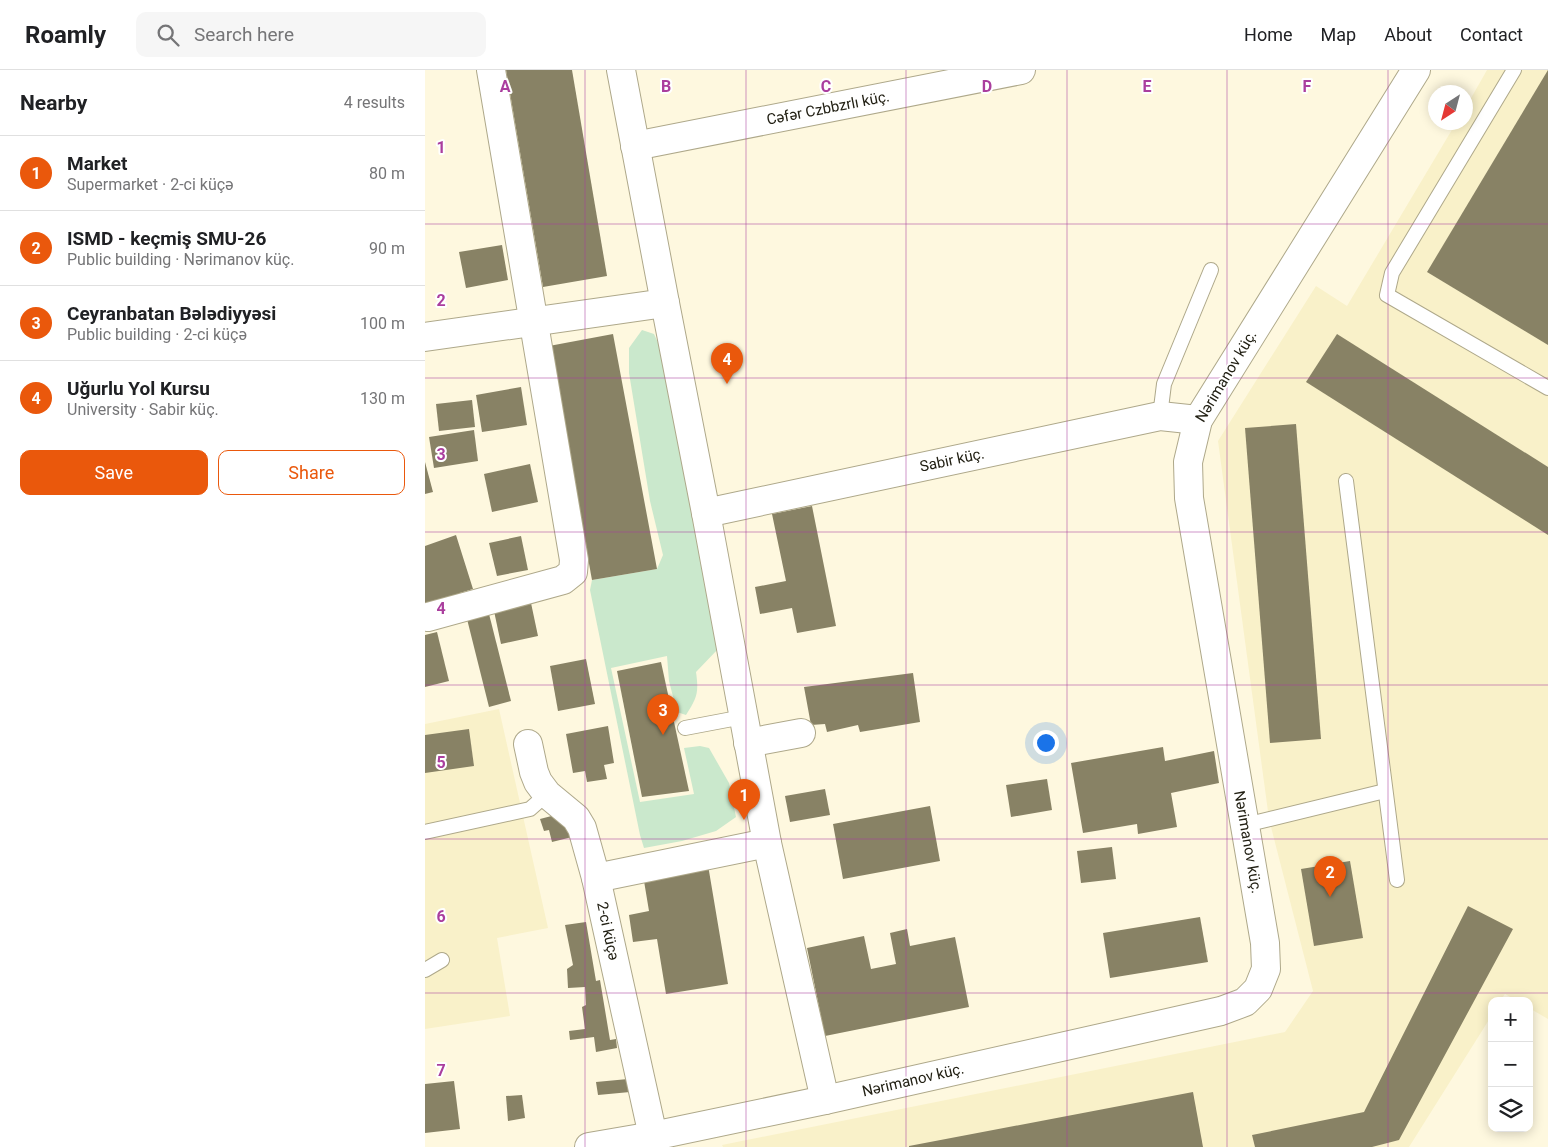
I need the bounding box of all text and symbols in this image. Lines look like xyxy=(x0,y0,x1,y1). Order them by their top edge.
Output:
search box xyxy=(136,12,486,57)
text: Roamly xyxy=(25,21,106,49)
icon: search xyxy=(154,21,182,49)
text: Search here xyxy=(194,23,294,46)
text: Home xyxy=(1244,24,1293,45)
text: Map xyxy=(1321,24,1356,45)
text: About xyxy=(1384,24,1432,45)
text: Contact xyxy=(1460,24,1523,45)
text: A xyxy=(500,77,511,96)
text: B xyxy=(661,77,671,96)
text: D xyxy=(982,77,992,96)
text: E xyxy=(1143,77,1152,96)
text: F xyxy=(1303,77,1312,96)
north arrow xyxy=(1428,85,1473,130)
street label: Cəfər Czbbzrlı küç. xyxy=(765,87,891,129)
text: Nearby xyxy=(20,91,87,115)
text: 4 results xyxy=(344,93,405,112)
text: 1 xyxy=(436,138,446,157)
text: Market xyxy=(67,152,127,175)
text: 1 xyxy=(31,164,41,183)
text: 80 m xyxy=(369,164,405,183)
text: Supermarket · 2-ci küçə xyxy=(67,175,234,194)
text: ISMD - keçmiş SMU-26 xyxy=(67,227,266,250)
text: 2 xyxy=(31,239,41,258)
text: 90 m xyxy=(369,239,405,258)
text: Public building · Nərimanov küç. xyxy=(67,250,294,269)
text: 2 xyxy=(436,291,446,310)
text: Ceyranbatan Bələdiyyəsi xyxy=(67,302,276,325)
text: 3 xyxy=(31,314,41,333)
text: 100 m xyxy=(360,314,405,333)
text: Public building · 2-ci küçə xyxy=(67,325,247,344)
street label: Nərimanov küç. xyxy=(1191,327,1261,425)
pin: 4 xyxy=(711,343,743,384)
text: Uğurlu Yol Kursu xyxy=(67,377,210,400)
text: 4 xyxy=(31,389,41,408)
text: 130 m xyxy=(360,389,405,408)
text: University · Sabir küç. xyxy=(67,400,219,419)
street label: Sabir küç. xyxy=(918,444,986,476)
text: 3 xyxy=(436,445,446,464)
button: Save xyxy=(20,450,208,495)
button: Share xyxy=(218,450,405,495)
text: 4 xyxy=(436,599,446,618)
pin: 3 xyxy=(647,694,679,735)
your location xyxy=(1033,730,1059,756)
text: 5 xyxy=(436,753,446,772)
pin: 1 xyxy=(728,779,760,820)
street label: Nərimanov küç. xyxy=(1230,789,1266,895)
pin: 2 xyxy=(1314,856,1346,897)
street label: 2-ci küçə xyxy=(593,900,623,962)
text: 6 xyxy=(436,907,446,926)
map controls xyxy=(1488,997,1533,1132)
button: + xyxy=(1488,997,1533,1042)
button: − xyxy=(1488,1042,1533,1087)
street label: Nərimanov küç. xyxy=(860,1060,966,1100)
text: 7 xyxy=(436,1061,446,1080)
button: layers xyxy=(1488,1087,1533,1132)

